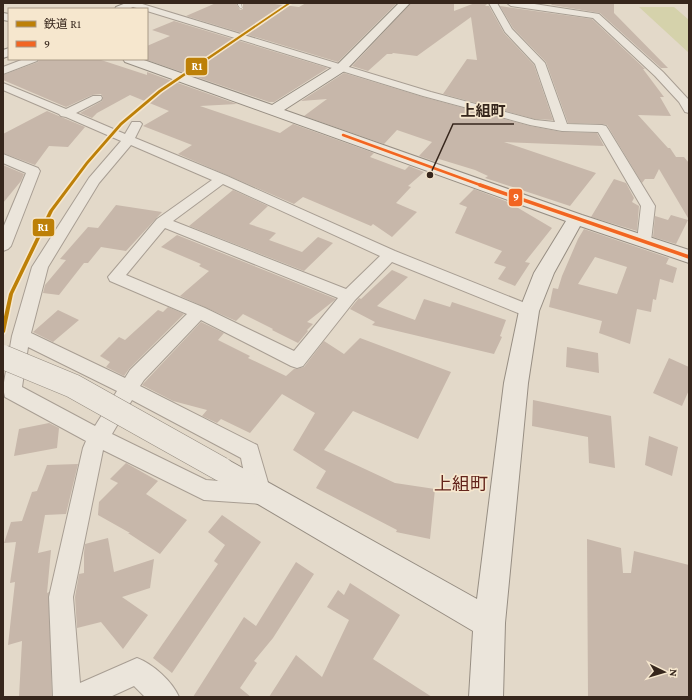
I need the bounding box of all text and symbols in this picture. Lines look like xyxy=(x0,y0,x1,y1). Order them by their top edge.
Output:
legend xyxy=(8,8,148,60)
text: 鉄道 R1 xyxy=(44,17,81,31)
text: 9 xyxy=(44,37,50,51)
line badge: R1 xyxy=(185,57,208,76)
text: R1 xyxy=(192,60,202,72)
callout: 上組町 xyxy=(453,97,514,124)
text: 上組町 xyxy=(460,103,506,119)
line badge: 9 xyxy=(508,188,523,207)
text: 9 xyxy=(513,191,519,203)
line badge: R1 xyxy=(32,218,55,237)
text: R1 xyxy=(38,221,48,233)
district label: 上組町 xyxy=(434,474,488,494)
north arrow xyxy=(644,652,684,692)
text: N xyxy=(668,669,680,678)

